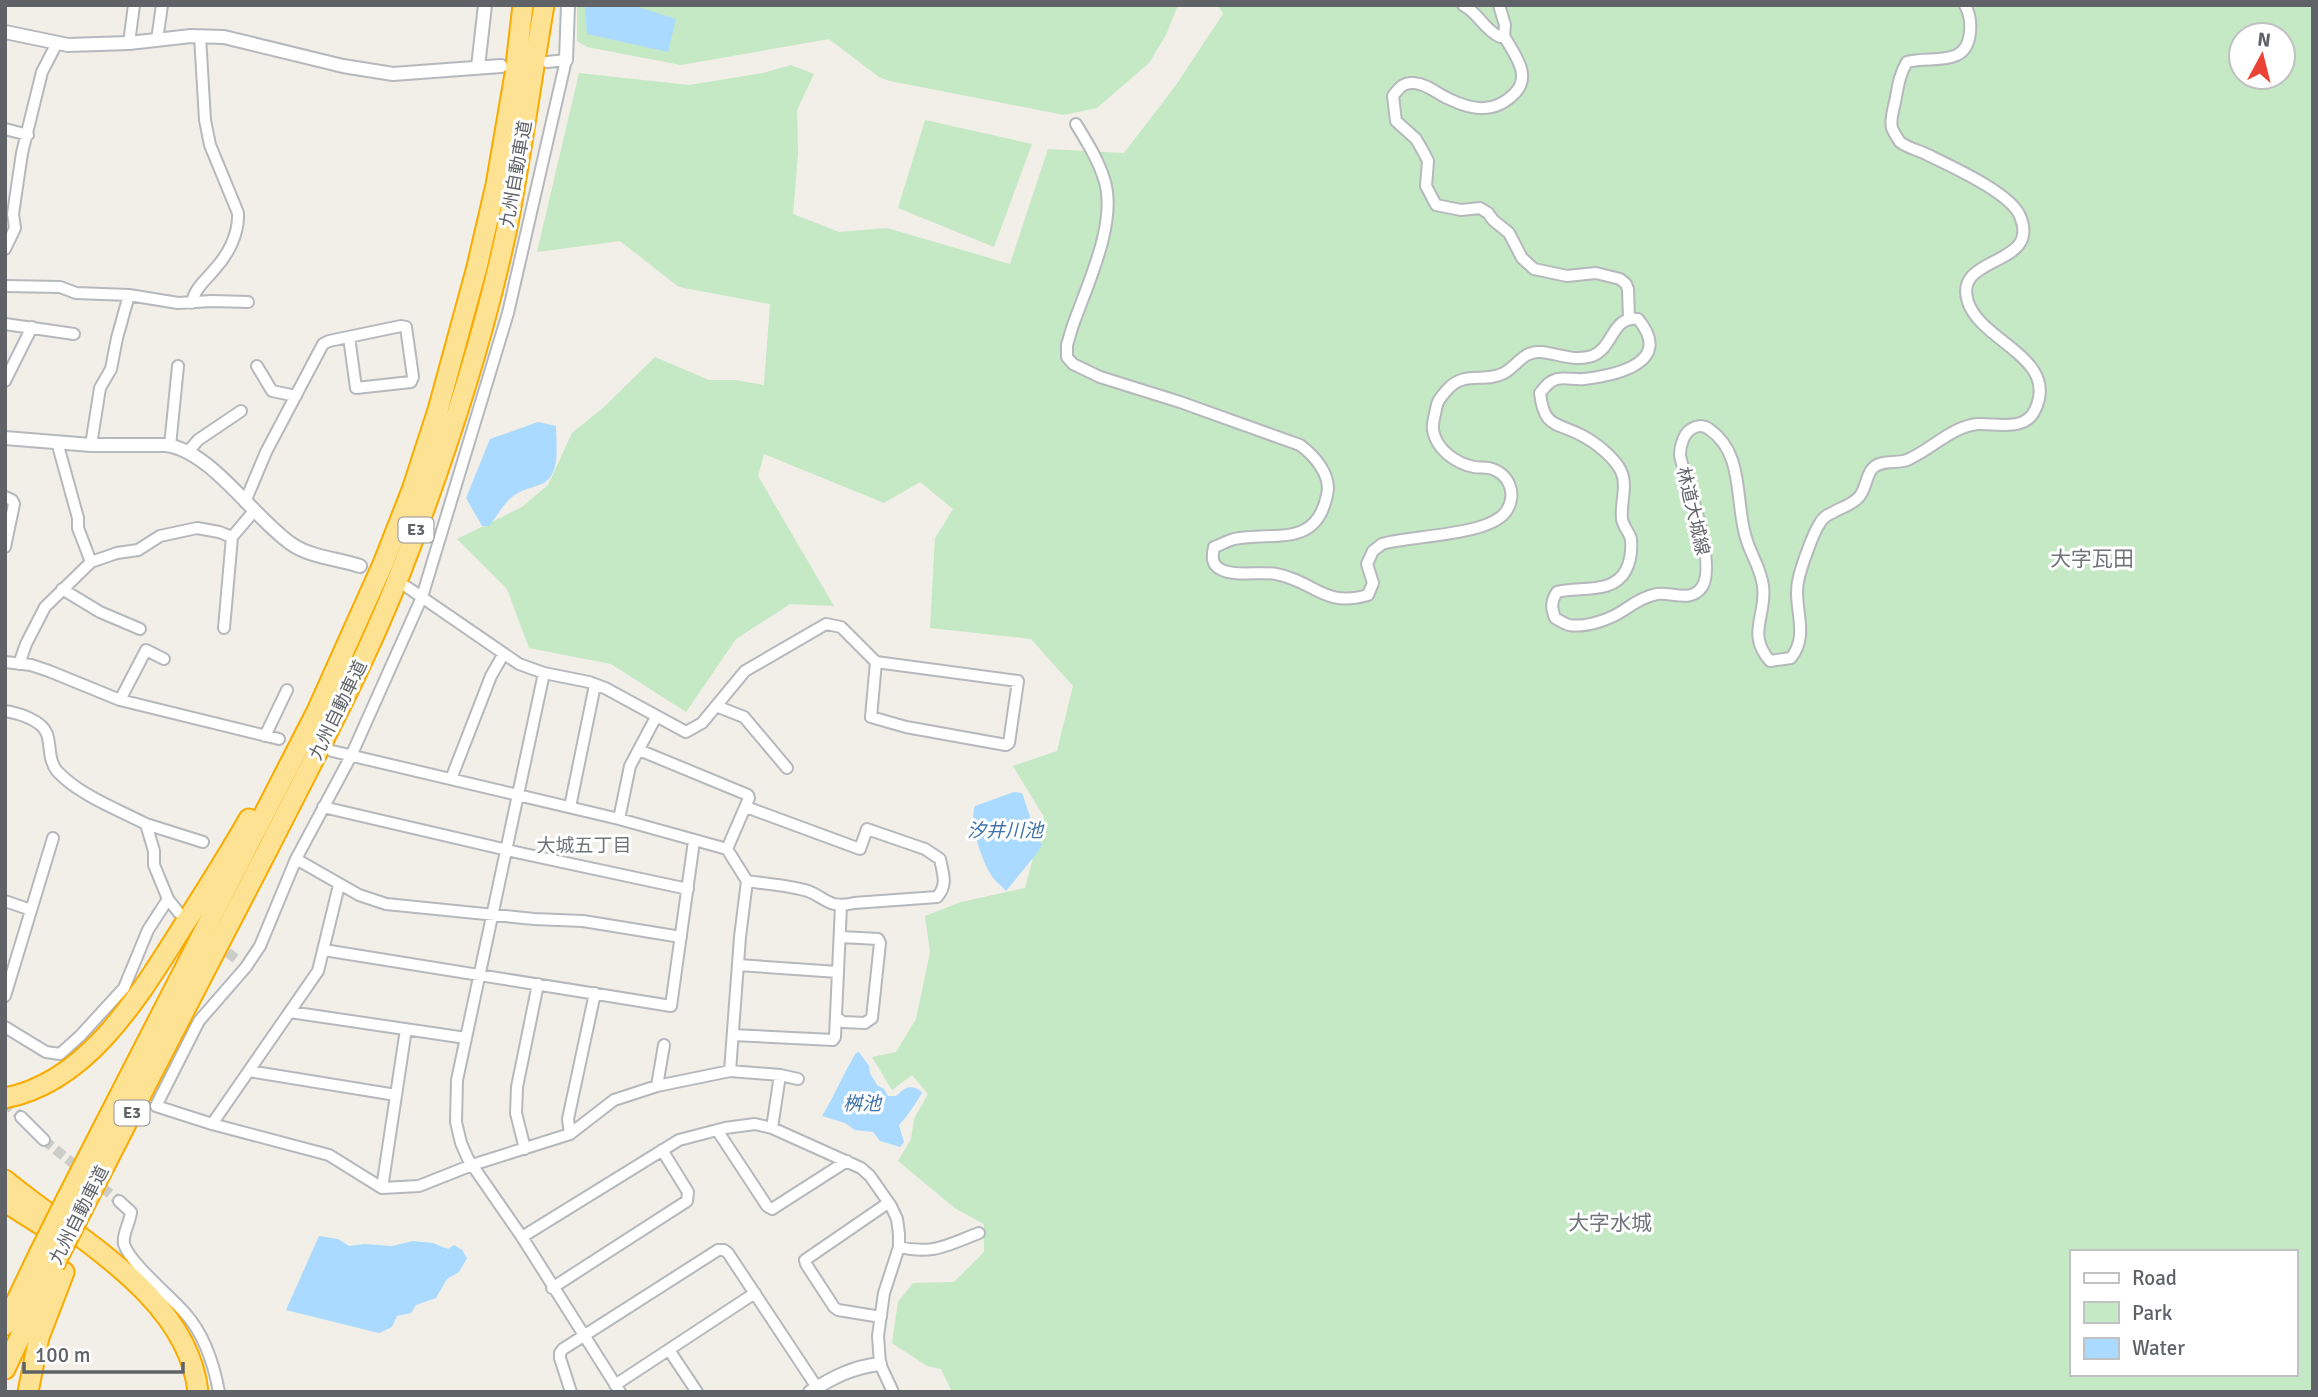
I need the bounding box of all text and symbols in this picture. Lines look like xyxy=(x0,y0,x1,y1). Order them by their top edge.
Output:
north arrow xyxy=(2227,21,2297,91)
text: N xyxy=(2256,27,2272,53)
street label: 九州自動車道 xyxy=(496,119,536,229)
street label: 林道大城線 xyxy=(1672,465,1714,557)
road number: E3 xyxy=(398,517,434,542)
district label: 大字瓦田 xyxy=(2050,546,2134,572)
street label: 九州自動車道 xyxy=(304,657,372,763)
water label: 汐井川池 xyxy=(967,819,1045,843)
district label: 大城五丁目 xyxy=(536,834,632,858)
water label: 桝池 xyxy=(843,1092,883,1116)
road number: E3 xyxy=(114,1100,150,1126)
street label: 九州自動車道 xyxy=(45,1162,113,1268)
district label: 大字水城 xyxy=(1568,1210,1652,1236)
legend xyxy=(2070,1250,2297,1376)
text: Road xyxy=(2132,1265,2177,1291)
text: Park xyxy=(2132,1300,2173,1326)
scale bar xyxy=(24,1330,184,1374)
text: Water xyxy=(2132,1335,2185,1361)
text: 100 m xyxy=(35,1342,90,1368)

